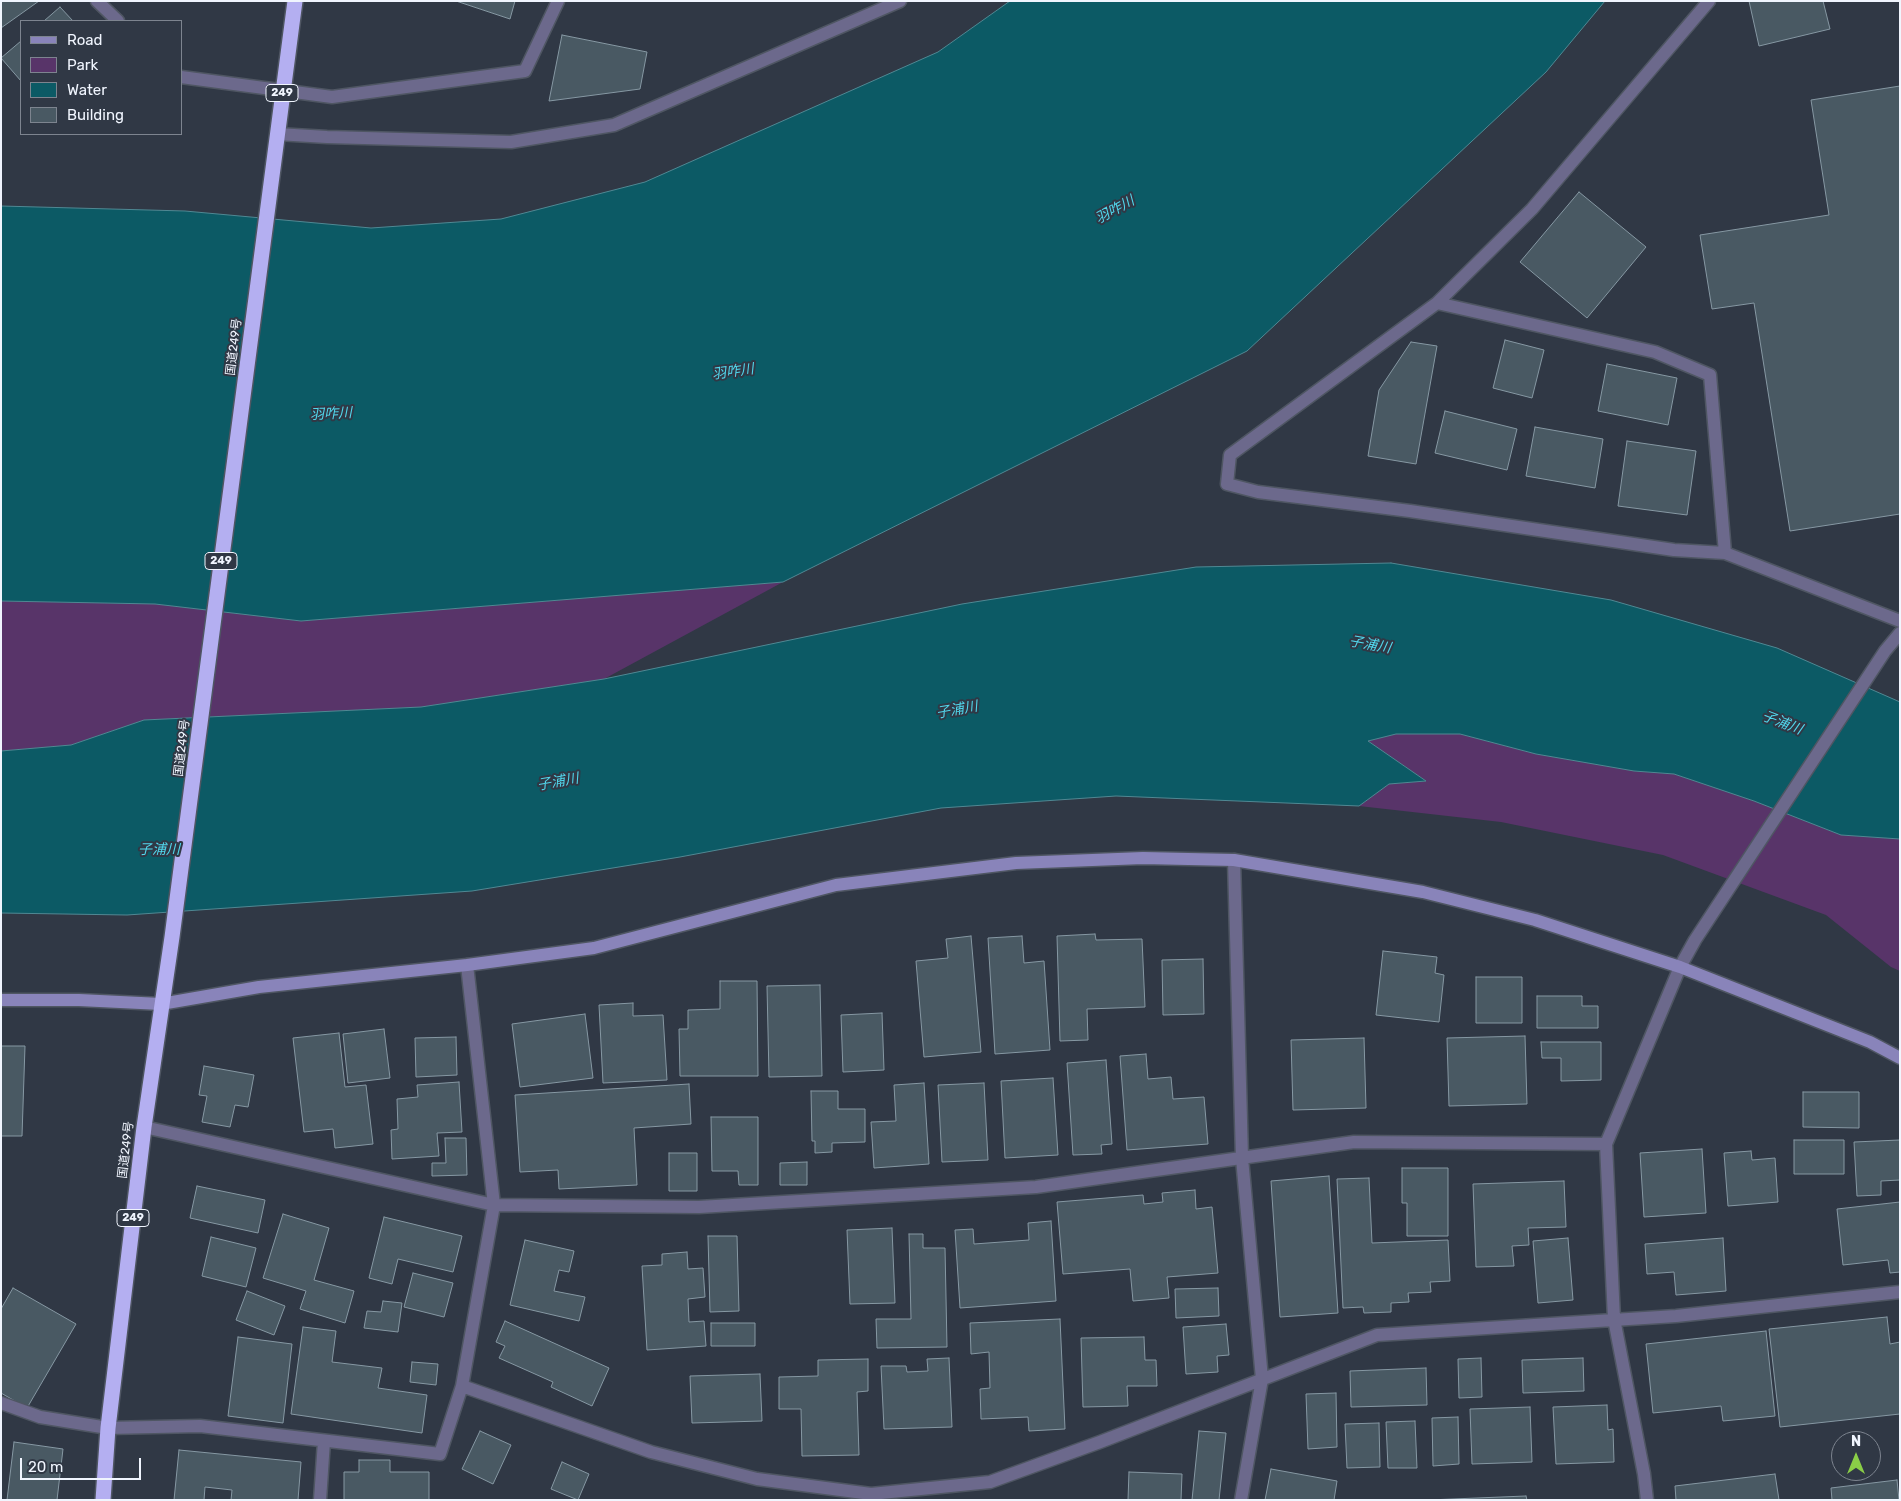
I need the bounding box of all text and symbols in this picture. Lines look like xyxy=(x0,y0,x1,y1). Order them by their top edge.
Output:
legend xyxy=(20,20,182,135)
text: Road xyxy=(67,31,103,49)
text: Park xyxy=(67,56,98,74)
text: Water xyxy=(67,81,107,99)
road number: 249 xyxy=(266,85,298,102)
text: Building xyxy=(67,106,124,124)
water label: 羽咋川 xyxy=(1093,192,1137,228)
street label: 国道249号 xyxy=(223,318,245,376)
water label: 羽咋川 xyxy=(711,361,755,383)
water label: 羽咋川 xyxy=(310,405,352,423)
road number: 249 xyxy=(205,552,237,570)
water label: 子浦川 xyxy=(1348,633,1392,657)
water label: 子浦川 xyxy=(935,698,979,722)
water label: 子浦川 xyxy=(1759,708,1805,738)
street label: 国道249号 xyxy=(171,719,193,777)
water label: 子浦川 xyxy=(536,770,580,794)
water label: 子浦川 xyxy=(138,842,180,858)
street label: 国道249号 xyxy=(115,1121,137,1179)
road number: 249 xyxy=(117,1210,149,1226)
north arrow xyxy=(1831,1431,1881,1481)
text: N xyxy=(1851,1433,1861,1450)
scale bar xyxy=(22,1448,144,1480)
text: 20 m xyxy=(28,1458,63,1476)

